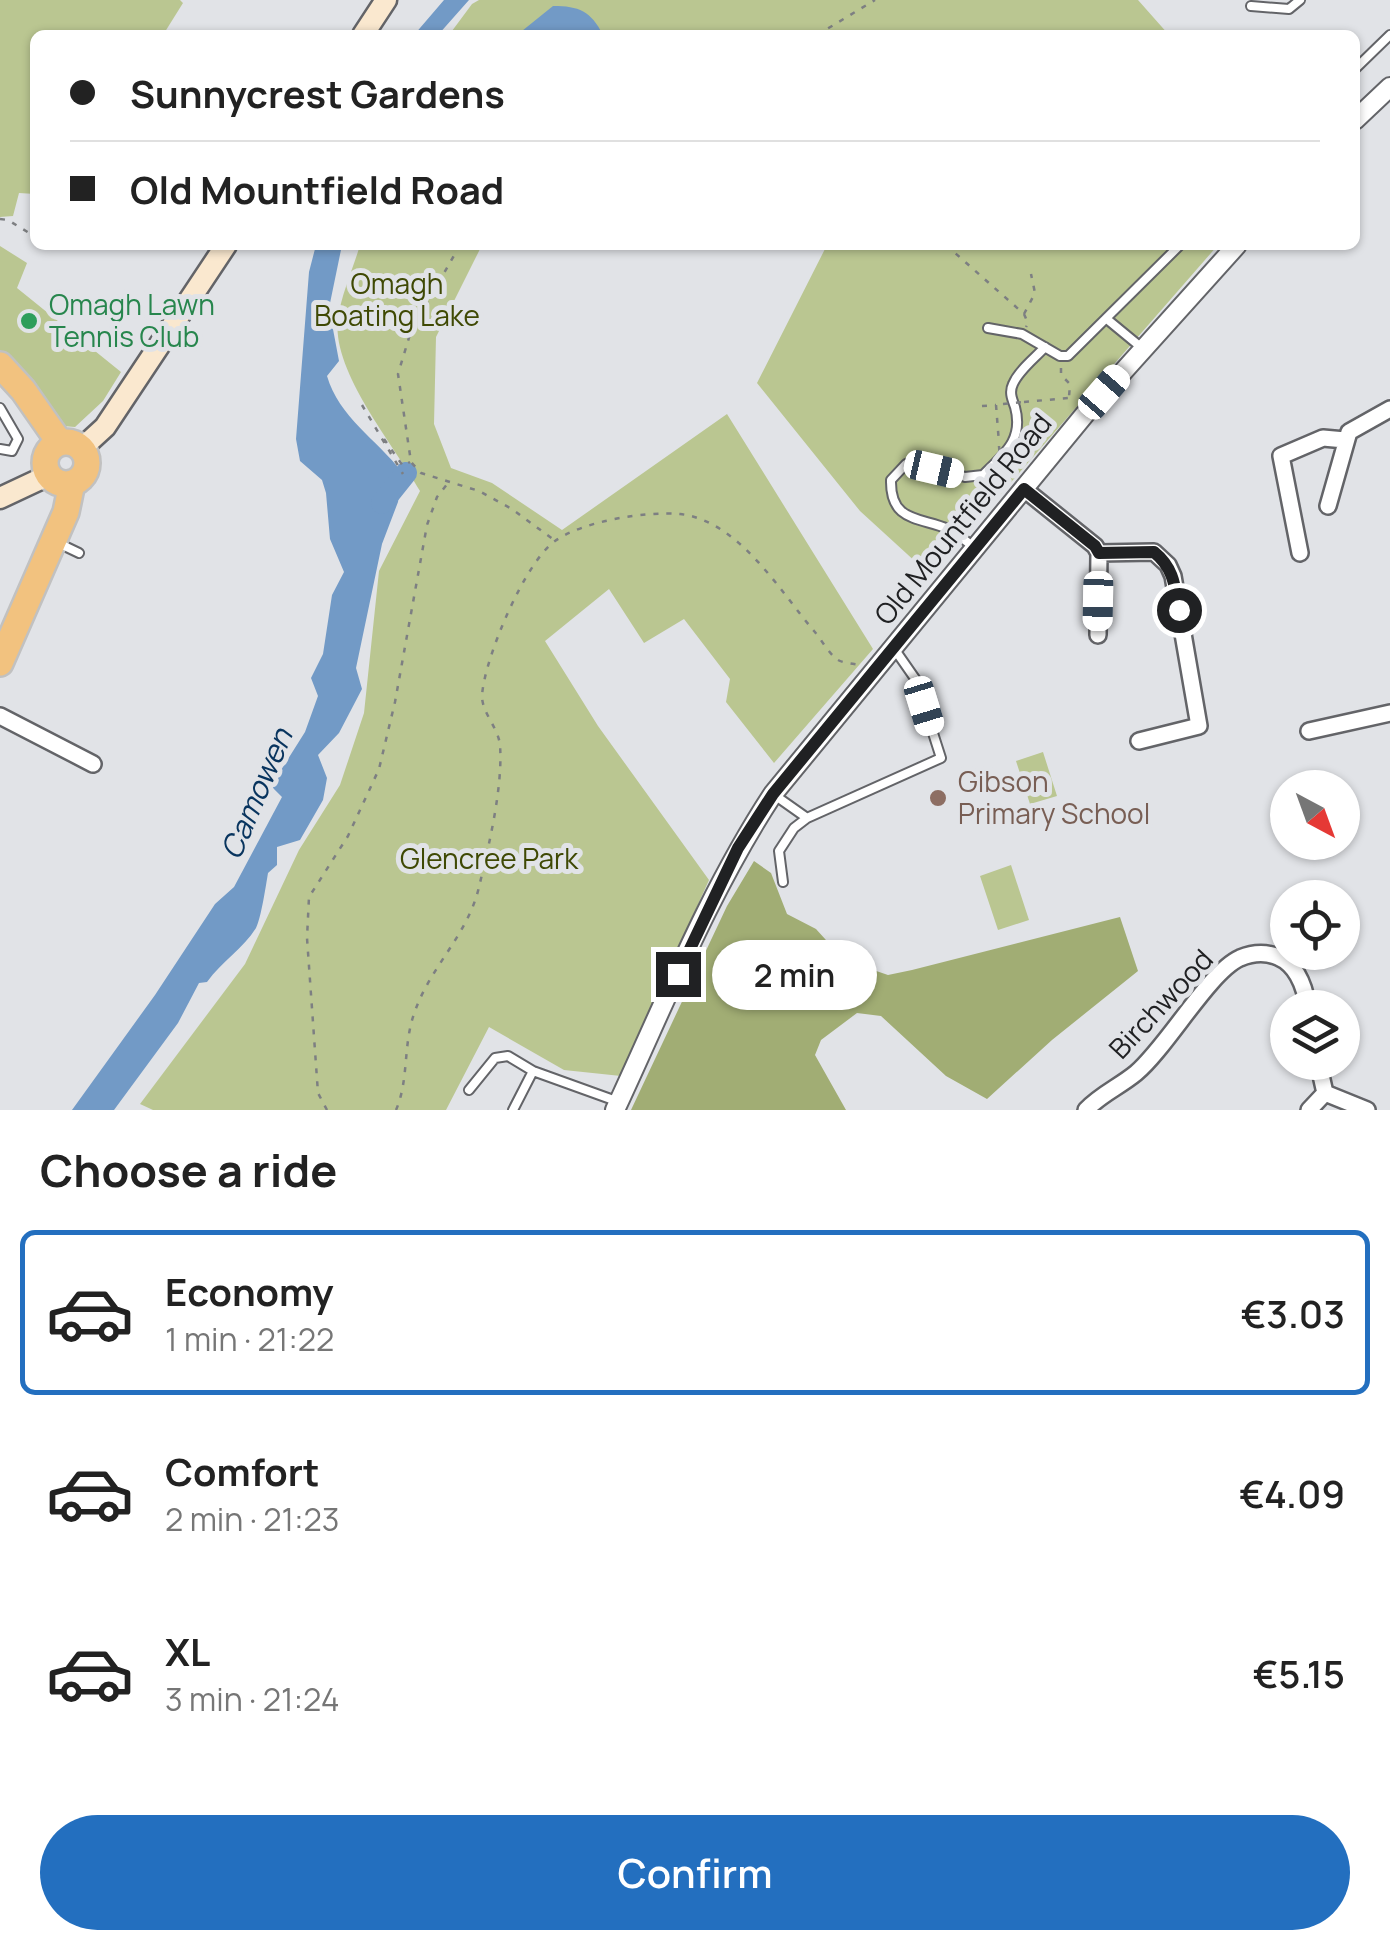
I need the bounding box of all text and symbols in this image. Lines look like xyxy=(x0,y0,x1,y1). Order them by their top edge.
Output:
text: Sunnycrest Gardens xyxy=(130,67,505,119)
text: Old Mountfield Road xyxy=(130,163,504,215)
park label: Omagh Boating Lake xyxy=(314,264,480,334)
place label: Omagh Lawn Tennis Club xyxy=(49,285,215,355)
marker: Omagh Lawn Tennis Club xyxy=(18,310,40,332)
car xyxy=(1073,360,1135,424)
street label: Old Mountfield Road xyxy=(865,405,1059,632)
car xyxy=(901,448,967,490)
car xyxy=(1082,571,1114,631)
route start xyxy=(1157,588,1202,633)
car xyxy=(901,673,947,739)
water label: Camowen xyxy=(210,721,302,865)
place label: Gibson Primary School xyxy=(958,762,1150,832)
north arrow xyxy=(1270,770,1360,860)
map controls xyxy=(1270,770,1360,1080)
marker: Gibson Primary School xyxy=(927,787,949,809)
park label: Glencree Park xyxy=(400,839,579,877)
button: locate xyxy=(1270,880,1360,970)
callout: 2 min xyxy=(713,939,878,1009)
street label: Birchwood xyxy=(1100,941,1221,1066)
route end xyxy=(656,952,701,997)
text: 2 min xyxy=(754,953,835,997)
button: layers xyxy=(1270,990,1360,1080)
text: Choose a ride xyxy=(40,1139,337,1201)
text: Economy xyxy=(165,1265,334,1317)
icon: car xyxy=(45,1268,135,1358)
text: €3.03 xyxy=(1241,1287,1345,1339)
text: 1 min · 21:22 xyxy=(165,1317,334,1361)
text: Comfort xyxy=(165,1445,319,1497)
icon: car xyxy=(45,1448,135,1538)
text: €4.09 xyxy=(1239,1467,1345,1519)
text: 2 min · 21:23 xyxy=(165,1497,340,1541)
text: XL xyxy=(165,1625,210,1677)
icon: car xyxy=(45,1628,135,1718)
text: €5.15 xyxy=(1253,1647,1345,1699)
text: 3 min · 21:24 xyxy=(165,1677,340,1721)
button: Confirm xyxy=(40,1815,1350,1930)

